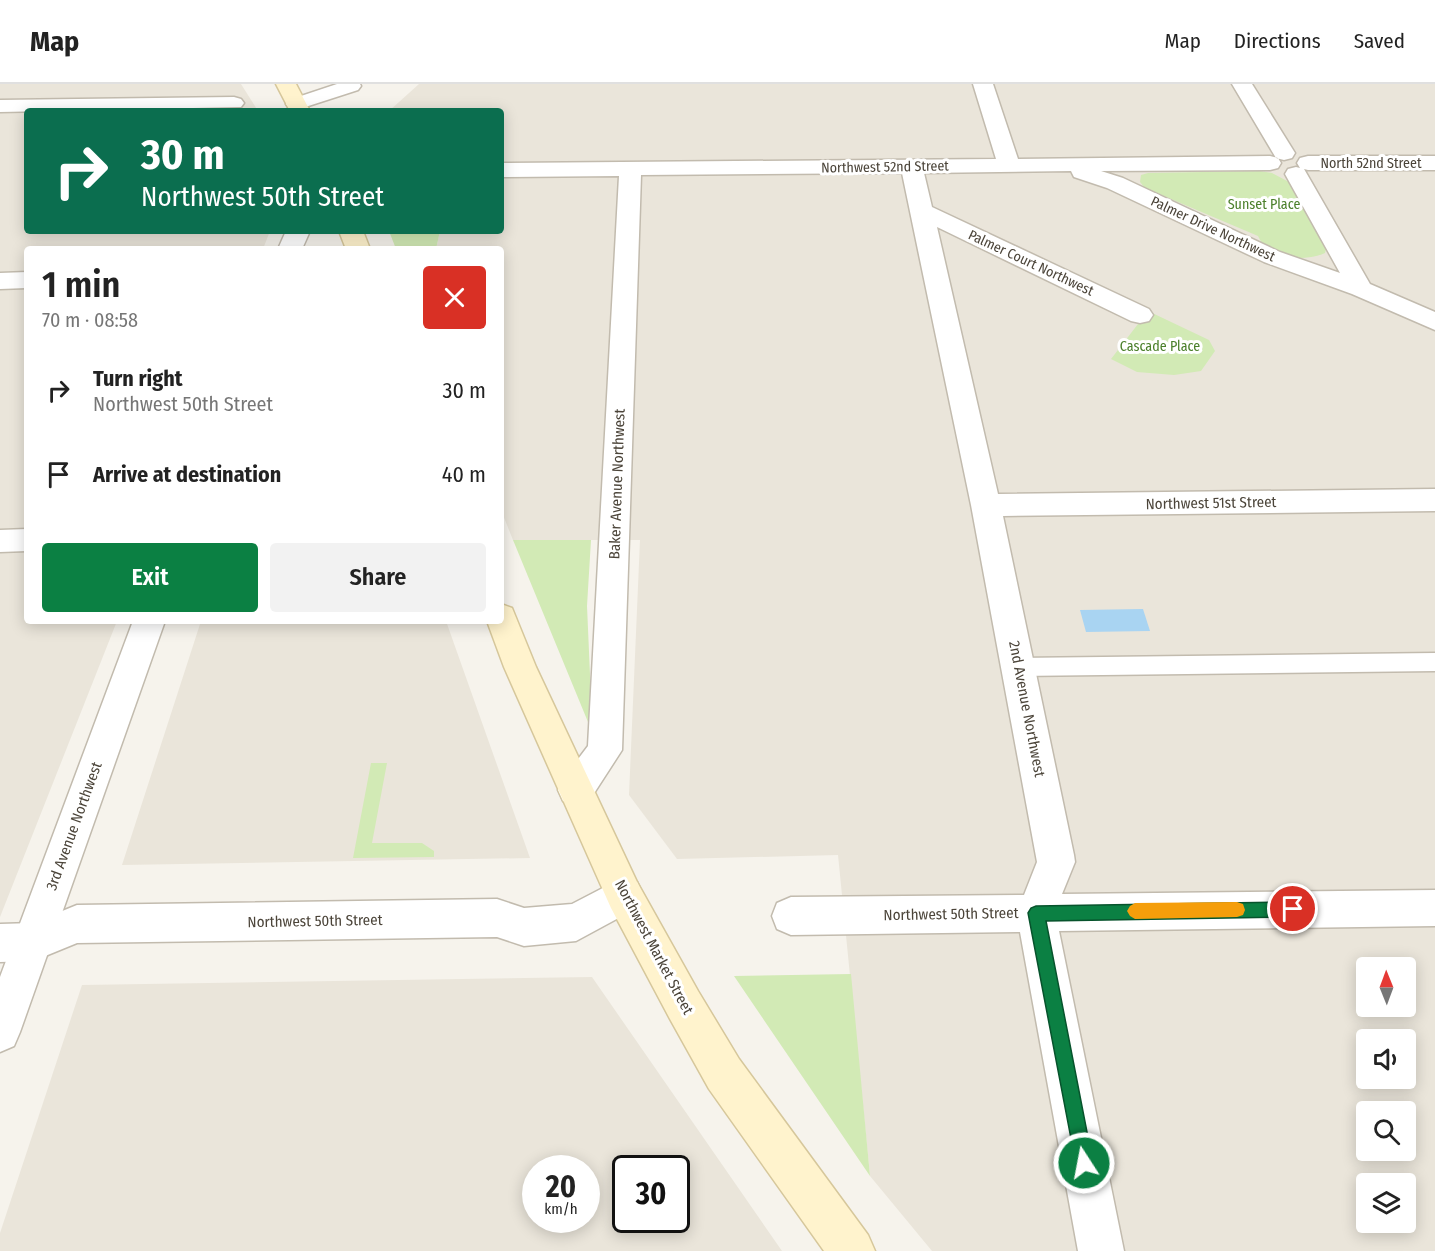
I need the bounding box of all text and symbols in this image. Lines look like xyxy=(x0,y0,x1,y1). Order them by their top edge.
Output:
text: Map xyxy=(30,25,79,58)
text: Map xyxy=(1164,28,1201,54)
text: Directions xyxy=(1234,28,1321,54)
text: Saved xyxy=(1354,28,1405,54)
text: 30 m xyxy=(141,130,225,180)
icon: right xyxy=(42,132,120,210)
street label: North 52nd Street xyxy=(1320,155,1422,172)
street label: Northwest 52nd Street xyxy=(821,157,949,177)
text: Northwest 50th Street xyxy=(141,181,384,213)
street label: Palmer Drive Northwest xyxy=(1148,193,1278,265)
park label: Sunset Place xyxy=(1228,196,1300,213)
street label: Palmer Court Northwest xyxy=(966,226,1097,300)
text: 1 min xyxy=(42,263,120,307)
button: close xyxy=(423,266,486,329)
text: 70 m · 08:58 xyxy=(42,308,138,332)
park label: Cascade Place xyxy=(1120,338,1200,355)
text: Turn right xyxy=(93,365,182,392)
icon: right xyxy=(42,374,75,407)
text: 30 m xyxy=(443,377,486,404)
text: Northwest 50th Street xyxy=(93,392,273,416)
street label: Baker Avenue Northwest xyxy=(605,408,629,560)
icon: arrive xyxy=(42,458,75,491)
text: Arrive at destination xyxy=(93,461,281,488)
text: 40 m xyxy=(442,461,486,488)
street label: Northwest 51st Street xyxy=(1145,493,1277,513)
button: Exit xyxy=(42,543,258,612)
button: Share xyxy=(270,543,486,612)
street label: 2nd Avenue Northwest xyxy=(1005,639,1049,779)
street label: 3rd Avenue Northwest xyxy=(42,759,106,893)
street label: Northwest Market Street xyxy=(611,877,697,1017)
pin xyxy=(1267,883,1318,934)
icon: arrive xyxy=(1276,892,1309,925)
street label: Northwest 50th Street xyxy=(883,904,1019,924)
street label: Northwest 50th Street xyxy=(247,911,383,931)
north arrow xyxy=(1356,957,1416,1017)
map controls xyxy=(1356,957,1416,1233)
button: sound xyxy=(1356,1029,1416,1089)
button: search xyxy=(1356,1101,1416,1161)
position arrow xyxy=(1052,1131,1116,1195)
speed limit sign: 30 xyxy=(612,1155,690,1233)
text: 20 xyxy=(546,1169,576,1205)
button: layers xyxy=(1356,1173,1416,1233)
text: km/h xyxy=(544,1200,578,1218)

